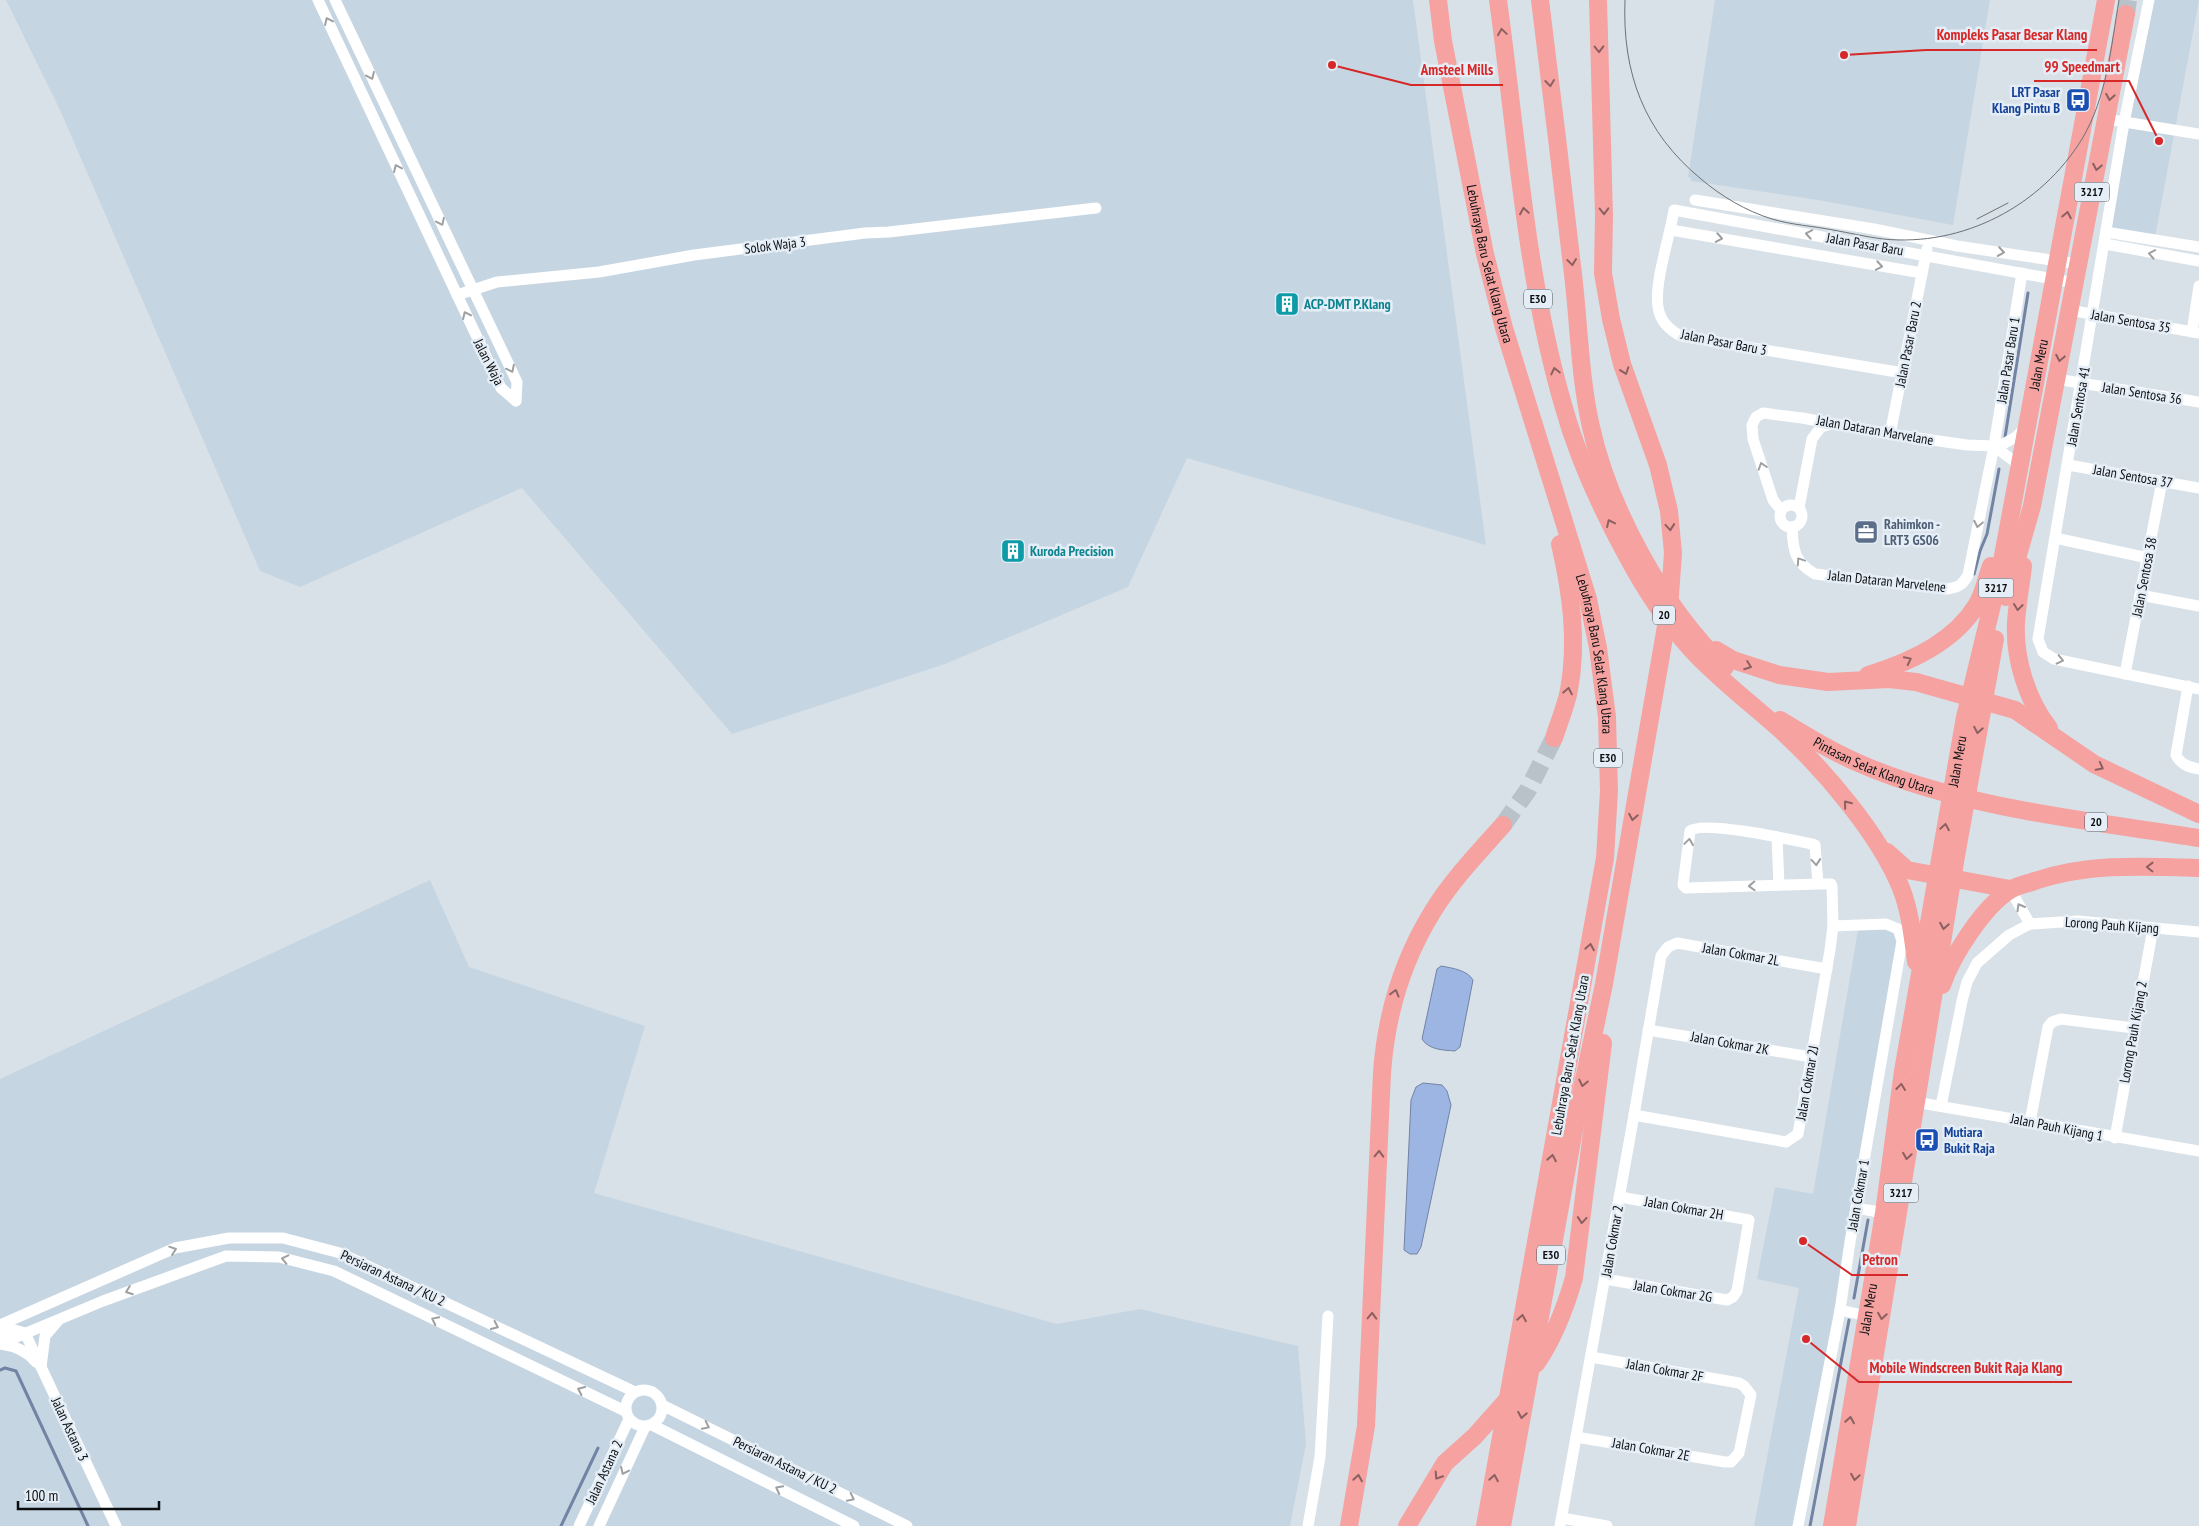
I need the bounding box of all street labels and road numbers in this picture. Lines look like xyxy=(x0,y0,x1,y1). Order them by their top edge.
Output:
road number: 3217 xyxy=(2074,182,2110,202)
street label: Lebuhraya Baru Selat Klang Utara xyxy=(1463,183,1517,345)
street label: Jalan Pasar Baru xyxy=(1824,228,1905,260)
street label: Solok Waja 3 xyxy=(743,232,807,258)
road number: E30 xyxy=(1524,290,1552,308)
street label: Jalan Pasar Baru 2 xyxy=(1891,300,1925,389)
street label: Jalan Sentosa 35 xyxy=(2089,305,2172,337)
street label: Jalan Pasar Baru 1 xyxy=(1992,316,2024,405)
street label: Jalan Pasar Baru 3 xyxy=(1679,325,1768,359)
street label: Jalan Waja xyxy=(469,335,508,388)
street label: Jalan Meru xyxy=(2025,338,2052,393)
street label: Jalan Sentosa 41 xyxy=(2062,365,2094,448)
street label: Jalan Sentosa 36 xyxy=(2100,378,2183,408)
street label: Jalan Dataran Marvelane xyxy=(1814,411,1935,449)
street label: Jalan Sentosa 37 xyxy=(2091,460,2174,492)
street label: Jalan Sentosa 38 xyxy=(2127,536,2161,619)
street label: Jalan Dataran Marvelene xyxy=(1826,566,1947,596)
street label: Lebuhraya Baru Selat Klang Utara xyxy=(1572,572,1616,734)
road number: 3217 xyxy=(1978,578,2014,598)
road number: 20 xyxy=(1653,606,1675,624)
street label: Pintasan Selat Klang Utara xyxy=(1810,733,1936,798)
street label: Jalan Meru xyxy=(1944,734,1971,789)
road number: E30 xyxy=(1594,748,1622,768)
road number: 20 xyxy=(2085,812,2107,832)
street label: Lorong Pauh Kijang xyxy=(2065,913,2159,937)
street label: Jalan Cokmar 2L xyxy=(1700,938,1781,970)
street label: Lebuhraya Baru Selat Klang Utara xyxy=(1547,974,1593,1136)
street label: Lorong Pauh Kijang 2 xyxy=(2115,980,2151,1084)
street label: Jalan Cokmar 2K xyxy=(1688,1027,1771,1059)
street label: Jalan Cokmar 2J xyxy=(1791,1044,1822,1123)
street label: Jalan Pauh Kijang 1 xyxy=(2008,1109,2105,1145)
street label: Jalan Cokmar 1 xyxy=(1843,1158,1873,1233)
road number: 3217 xyxy=(1884,1184,1918,1202)
street label: Jalan Cokmar 2H xyxy=(1642,1192,1725,1224)
street label: Jalan Cokmar 2 xyxy=(1597,1204,1627,1279)
street label: Persiaran Astana / KU 2 xyxy=(338,1246,448,1310)
road number: E30 xyxy=(1537,1246,1565,1264)
street label: Jalan Cokmar 2G xyxy=(1632,1276,1714,1306)
street label: Jalan Meru xyxy=(1855,1282,1881,1337)
street label: Jalan Cokmar 2F xyxy=(1624,1354,1705,1386)
street label: Jalan Astana 3 xyxy=(47,1393,93,1464)
street label: Persiaran Astana / KU 2 xyxy=(730,1432,840,1498)
street label: Jalan Cokmar 2E xyxy=(1610,1433,1691,1465)
street label: Jalan Astana 2 xyxy=(581,1437,627,1508)

